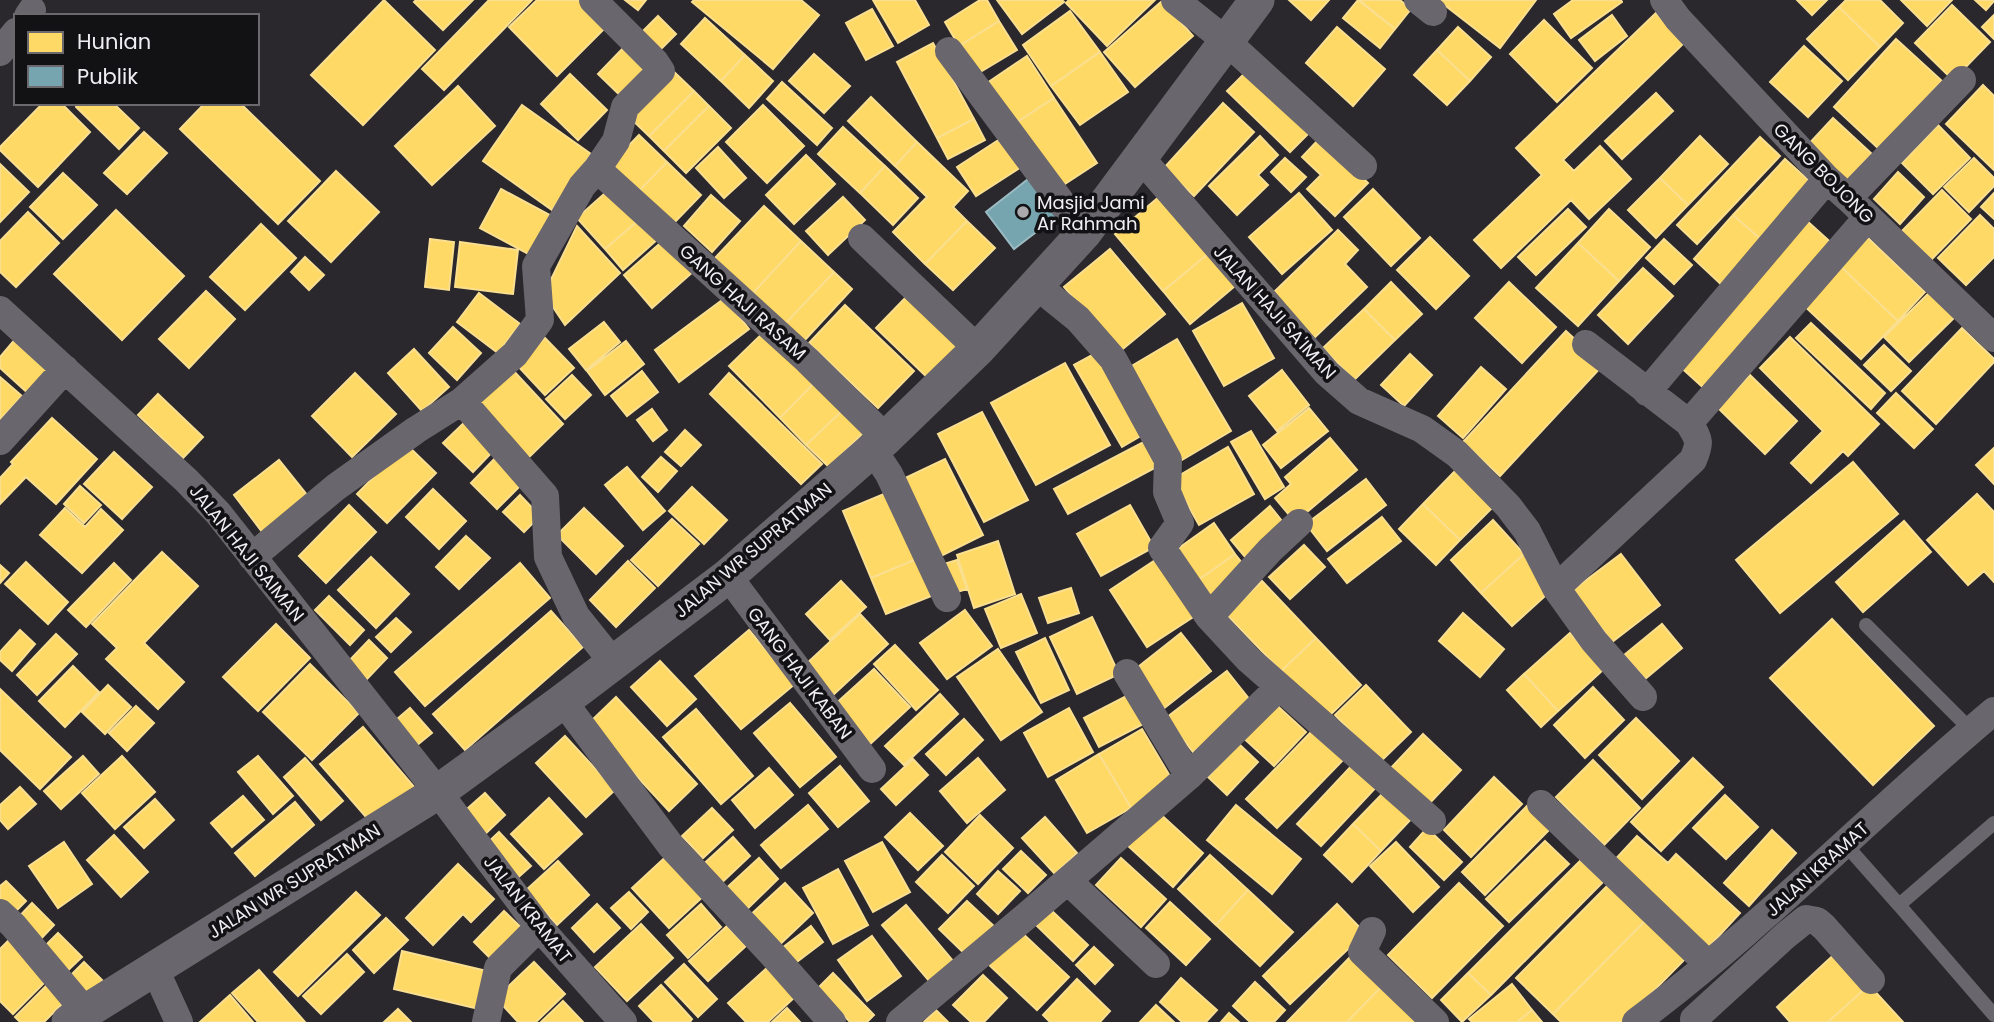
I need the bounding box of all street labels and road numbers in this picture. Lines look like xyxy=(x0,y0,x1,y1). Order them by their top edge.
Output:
street label: GANG BOJONG xyxy=(1768,117,1880,229)
street label: GANG HAJI RASAM xyxy=(674,238,812,366)
street label: JALAN HAJI SA'IMAN xyxy=(1208,239,1342,385)
street label: JALAN WR SUPRATMAN xyxy=(669,477,837,623)
street label: JALAN HAJI SAIMAN xyxy=(184,479,310,627)
street label: GANG HAJI KABAN xyxy=(742,602,858,744)
street label: JALAN KRAMAT xyxy=(1760,816,1874,922)
street label: JALAN WR SUPRATMAN xyxy=(203,818,385,944)
street label: JALAN KRAMAT xyxy=(478,850,578,968)

